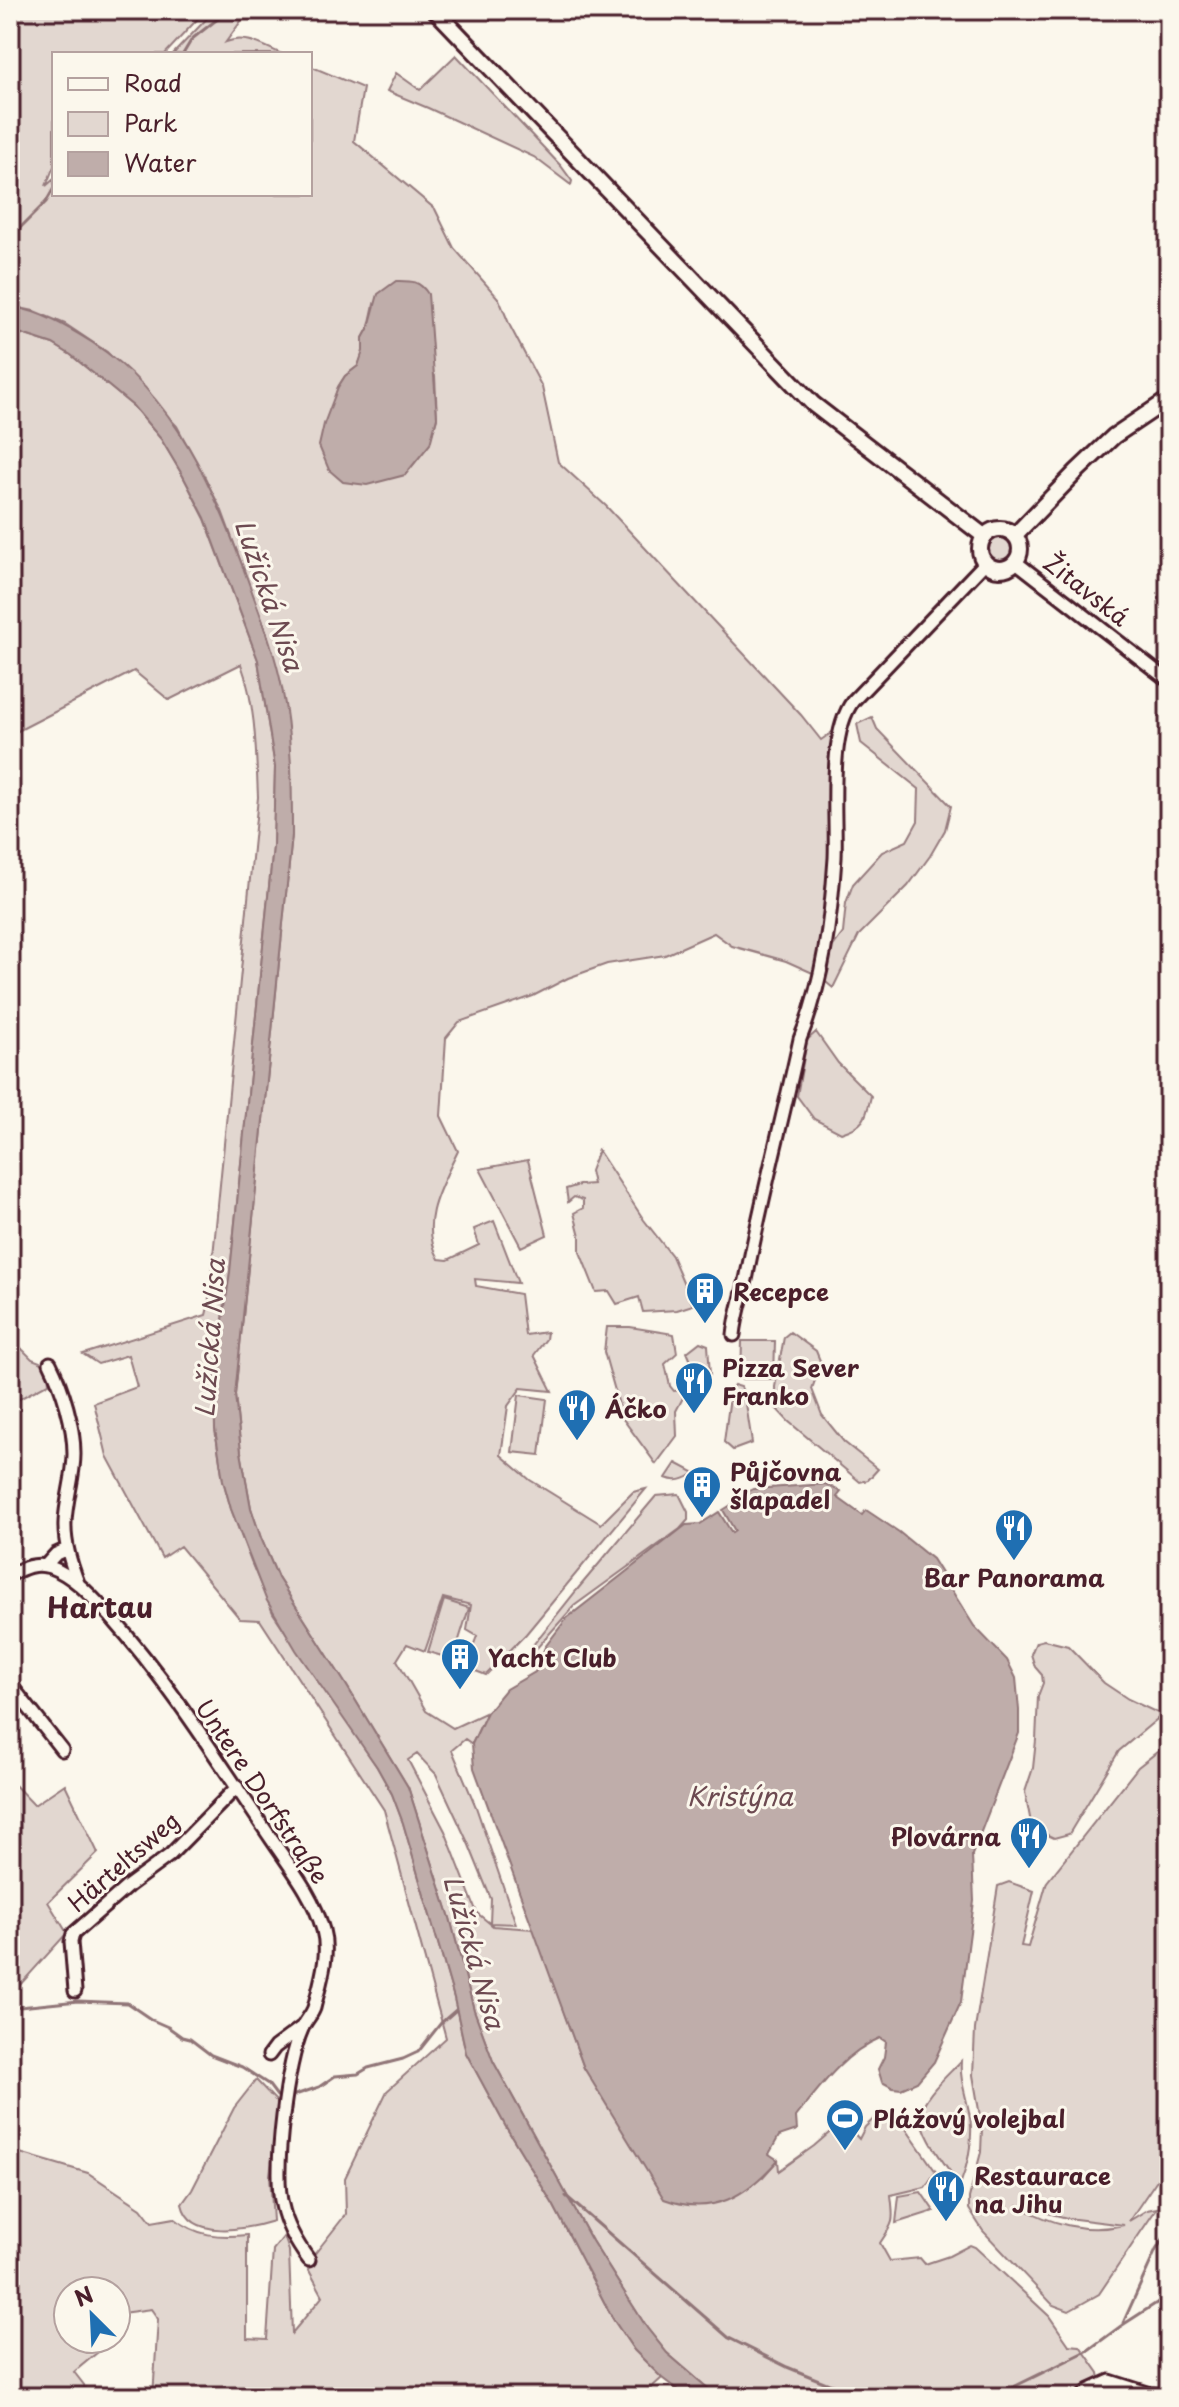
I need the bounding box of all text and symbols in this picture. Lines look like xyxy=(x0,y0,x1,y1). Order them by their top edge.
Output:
legend xyxy=(52,52,312,196)
text: Road xyxy=(124,64,182,100)
text: Park xyxy=(124,104,178,140)
text: Water xyxy=(124,144,197,180)
water label: Lužická Nisa xyxy=(226,514,314,677)
street label: Žitavská xyxy=(1037,544,1138,634)
water label: Lužická Nisa xyxy=(184,1257,234,1418)
building icon: Recepce xyxy=(684,1270,726,1325)
place label: Recepce xyxy=(733,1273,829,1309)
place label: Pizza Sever Franko xyxy=(722,1349,860,1413)
restaurant icon: Pizza Sever Franko xyxy=(673,1360,715,1415)
restaurant icon: Áčko xyxy=(556,1387,598,1442)
place label: Áčko xyxy=(604,1390,667,1426)
place label: Půjčovna šlapadel xyxy=(730,1453,842,1517)
building icon: Půjčovna šlapadel xyxy=(681,1464,723,1519)
restaurant icon: Bar Panorama xyxy=(993,1507,1035,1562)
place label: Bar Panorama xyxy=(923,1559,1105,1595)
district label: Hartau xyxy=(47,1585,153,1628)
building icon: Yacht Club xyxy=(439,1636,481,1691)
place label: Yacht Club xyxy=(488,1639,617,1675)
street label: Untere Dorfstraße xyxy=(188,1691,338,1891)
water label: Kristýna xyxy=(687,1776,794,1815)
street label: Härteltsweg xyxy=(59,1802,187,1920)
restaurant icon: Plovárna xyxy=(1008,1815,1050,1870)
place label: Plovárna xyxy=(891,1818,1001,1854)
water label: Lužická Nisa xyxy=(434,1871,516,2034)
sports icon: Plážový volejbal xyxy=(824,2097,866,2152)
place label: Plážový volejbal xyxy=(873,2100,1065,2136)
place label: Restaurace na Jihu xyxy=(974,2157,1111,2221)
restaurant icon: Restaurace na Jihu xyxy=(925,2168,967,2223)
north arrow xyxy=(52,2275,132,2355)
text: N xyxy=(69,2277,98,2314)

